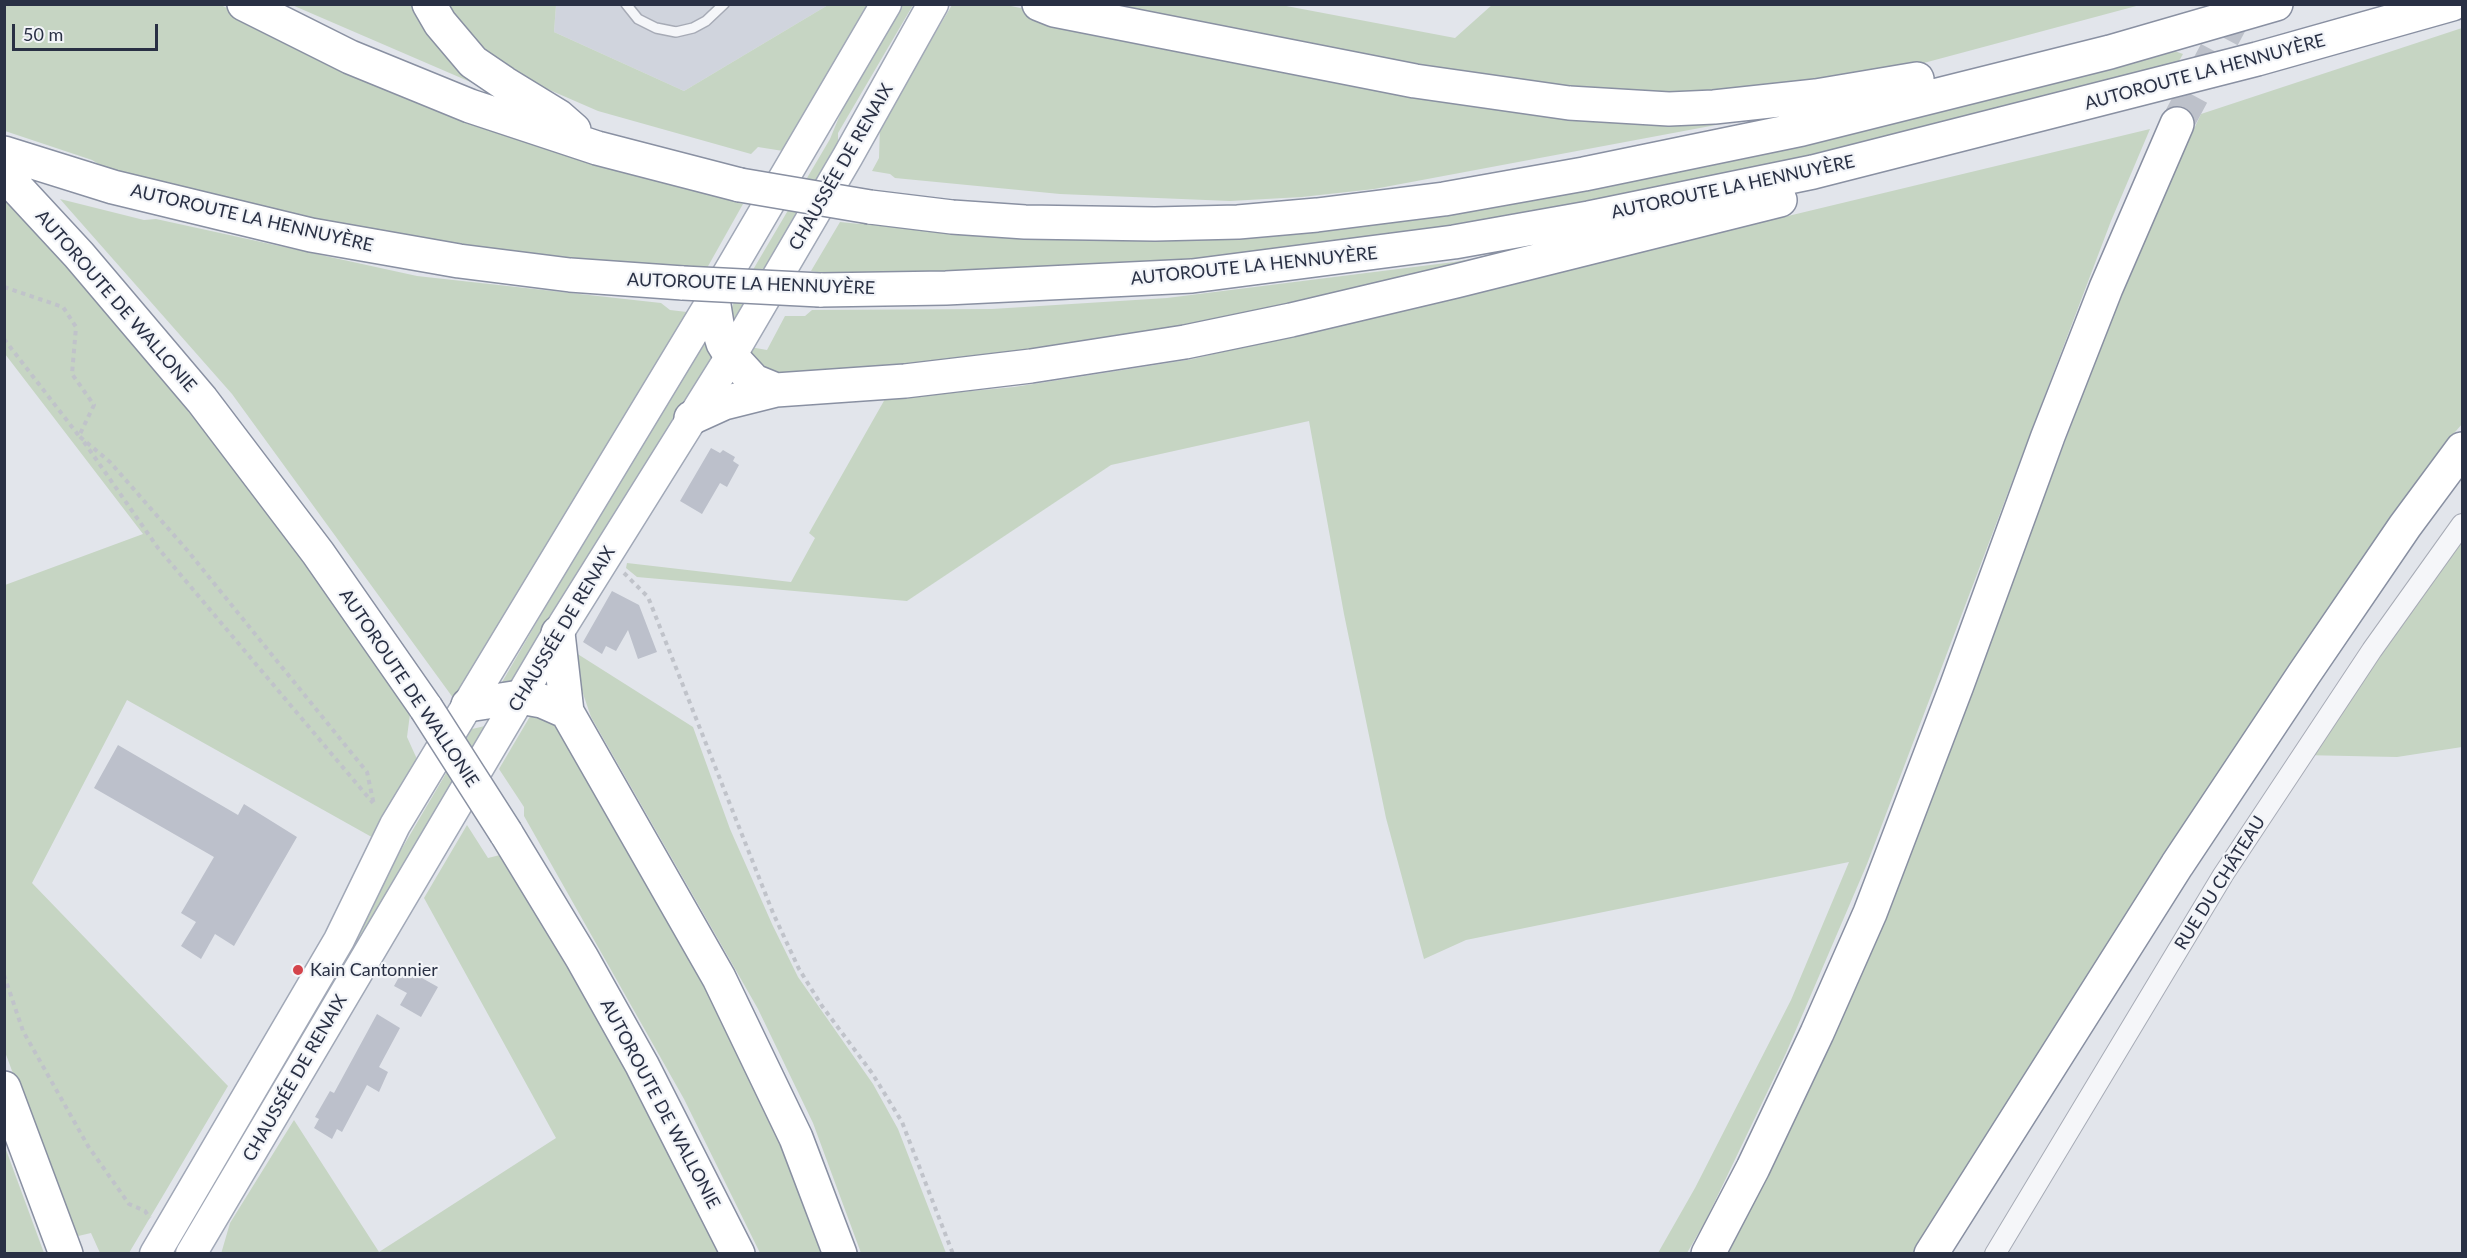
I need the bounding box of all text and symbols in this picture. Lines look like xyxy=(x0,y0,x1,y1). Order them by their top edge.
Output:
scale bar xyxy=(15,12,160,50)
text: 50 m xyxy=(23,23,63,45)
street label: AUTOROUTE LA HENNUYÈRE xyxy=(2082,29,2328,115)
street label: CHAUSSÉE DE RENAIX xyxy=(784,80,898,254)
street label: AUTOROUTE LA HENNUYÈRE xyxy=(1609,151,1857,223)
street label: AUTOROUTE LA HENNUYÈRE xyxy=(129,180,375,256)
street label: AUTOROUTE DE WALLONIE xyxy=(31,206,201,396)
street label: AUTOROUTE LA HENNUYÈRE xyxy=(1129,242,1379,290)
street label: AUTOROUTE LA HENNUYÈRE xyxy=(627,269,875,299)
street label: CHAUSSÉE DE RENAIX xyxy=(504,543,620,715)
street label: AUTOROUTE DE WALLONIE xyxy=(335,585,483,791)
street label: RUE DU CHÂTEAU xyxy=(2170,812,2270,954)
place label: Kain Cantonnier xyxy=(310,959,438,981)
marker: Kain Cantonnier xyxy=(291,963,305,977)
street label: CHAUSSÉE DE RENAIX xyxy=(238,991,352,1165)
street label: AUTOROUTE DE WALLONIE xyxy=(595,996,725,1212)

